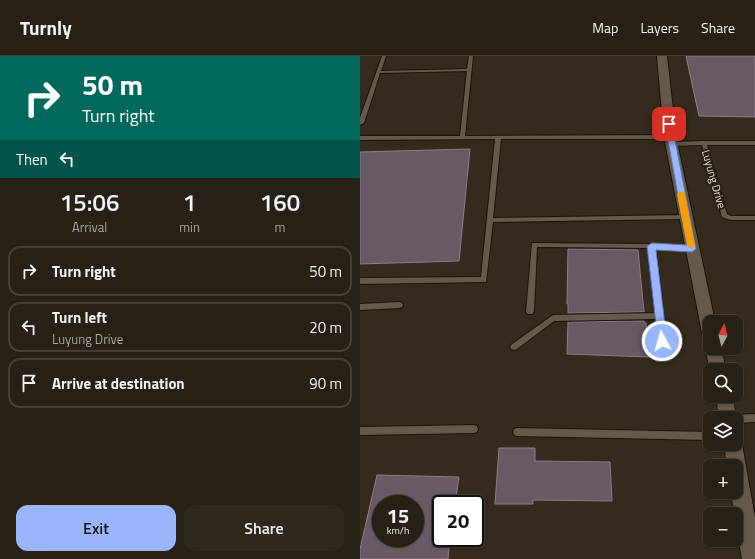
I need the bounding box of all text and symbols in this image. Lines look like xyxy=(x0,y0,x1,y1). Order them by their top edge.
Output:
text: Turnly xyxy=(20,13,72,42)
text: Map xyxy=(592,17,618,38)
text: Layers xyxy=(640,17,679,38)
text: Share xyxy=(701,17,735,38)
text: 50 m xyxy=(82,63,143,106)
icon: right xyxy=(16,72,68,124)
text: Turn right xyxy=(82,102,155,129)
pin xyxy=(652,107,686,141)
icon: arrive xyxy=(658,113,680,135)
text: Then xyxy=(16,148,48,171)
icon: left xyxy=(56,148,78,170)
street label: Luyung Drive xyxy=(698,148,730,211)
text: 15:06 xyxy=(60,184,119,220)
text: 1 xyxy=(183,184,196,220)
text: 160 xyxy=(260,184,300,220)
text: Arrival xyxy=(72,217,107,237)
text: min xyxy=(179,217,200,237)
text: m xyxy=(275,217,285,237)
icon: right xyxy=(18,260,40,282)
text: Turn right xyxy=(52,260,116,283)
text: 50 m xyxy=(309,260,342,283)
text: Turn left xyxy=(52,306,107,329)
north arrow xyxy=(703,315,743,355)
map controls xyxy=(703,315,743,547)
icon: left xyxy=(18,316,40,338)
text: 20 m xyxy=(309,316,342,339)
position arrow xyxy=(641,320,683,362)
text: Luyung Drive xyxy=(52,329,123,349)
button: search xyxy=(703,363,743,403)
icon: arrive xyxy=(18,372,40,394)
text: Arrive at destination xyxy=(52,372,185,395)
text: 90 m xyxy=(309,372,342,395)
button: layers xyxy=(703,411,743,451)
button: + xyxy=(703,459,743,499)
speed limit sign: 20 xyxy=(432,495,484,547)
text: 15 xyxy=(387,500,409,531)
button: Exit xyxy=(16,505,176,551)
button: Share xyxy=(184,505,344,551)
button: − xyxy=(703,507,743,547)
text: km/h xyxy=(387,523,409,538)

